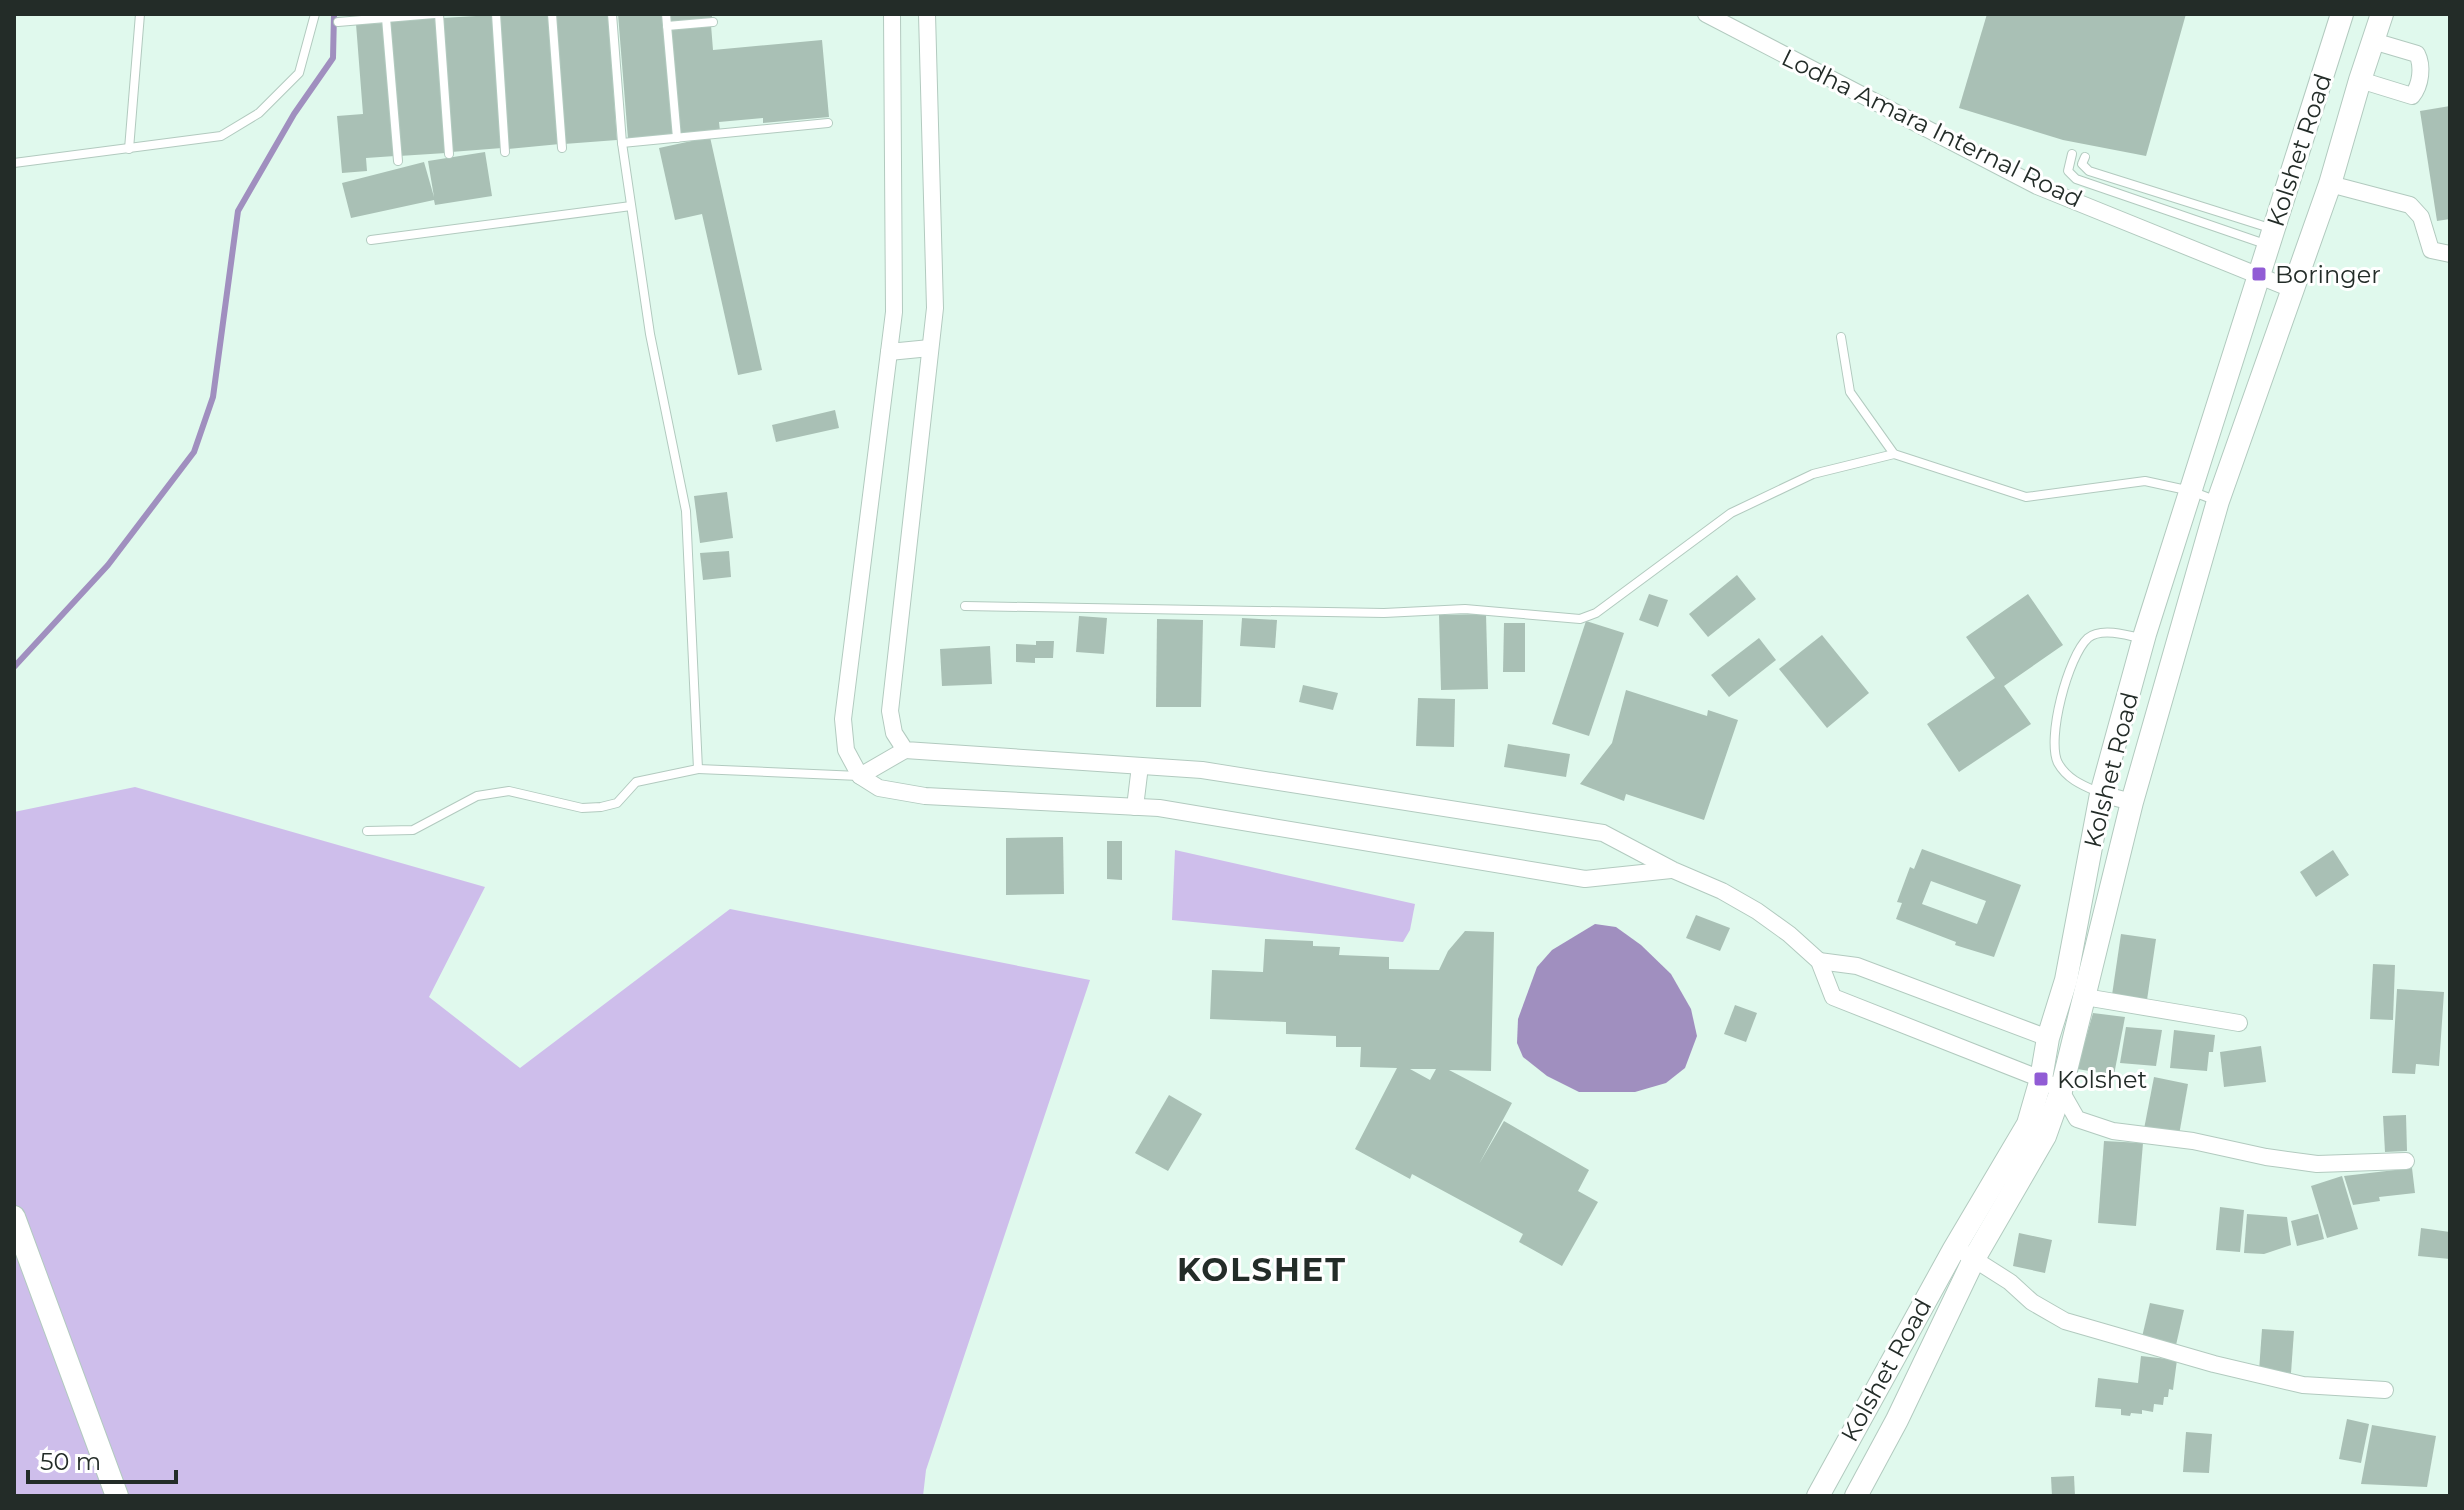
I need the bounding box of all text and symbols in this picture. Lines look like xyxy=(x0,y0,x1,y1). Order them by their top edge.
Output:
street label: Lodha Amara Internal Road xyxy=(1777,43,2087,213)
street label: Kolshet Road xyxy=(2261,70,2337,230)
place label: Boringer xyxy=(2275,260,2381,289)
marker: Boringer xyxy=(2250,265,2268,283)
street label: Kolshet Road xyxy=(2078,689,2144,851)
place label: Kolshet xyxy=(2057,1065,2147,1094)
marker: Kolshet xyxy=(2032,1070,2050,1088)
district label: KOLSHET xyxy=(1177,1250,1347,1289)
street label: Kolshet Road xyxy=(1835,1293,1937,1447)
scale bar xyxy=(28,1434,176,1484)
text: 50 m xyxy=(40,1447,101,1476)

